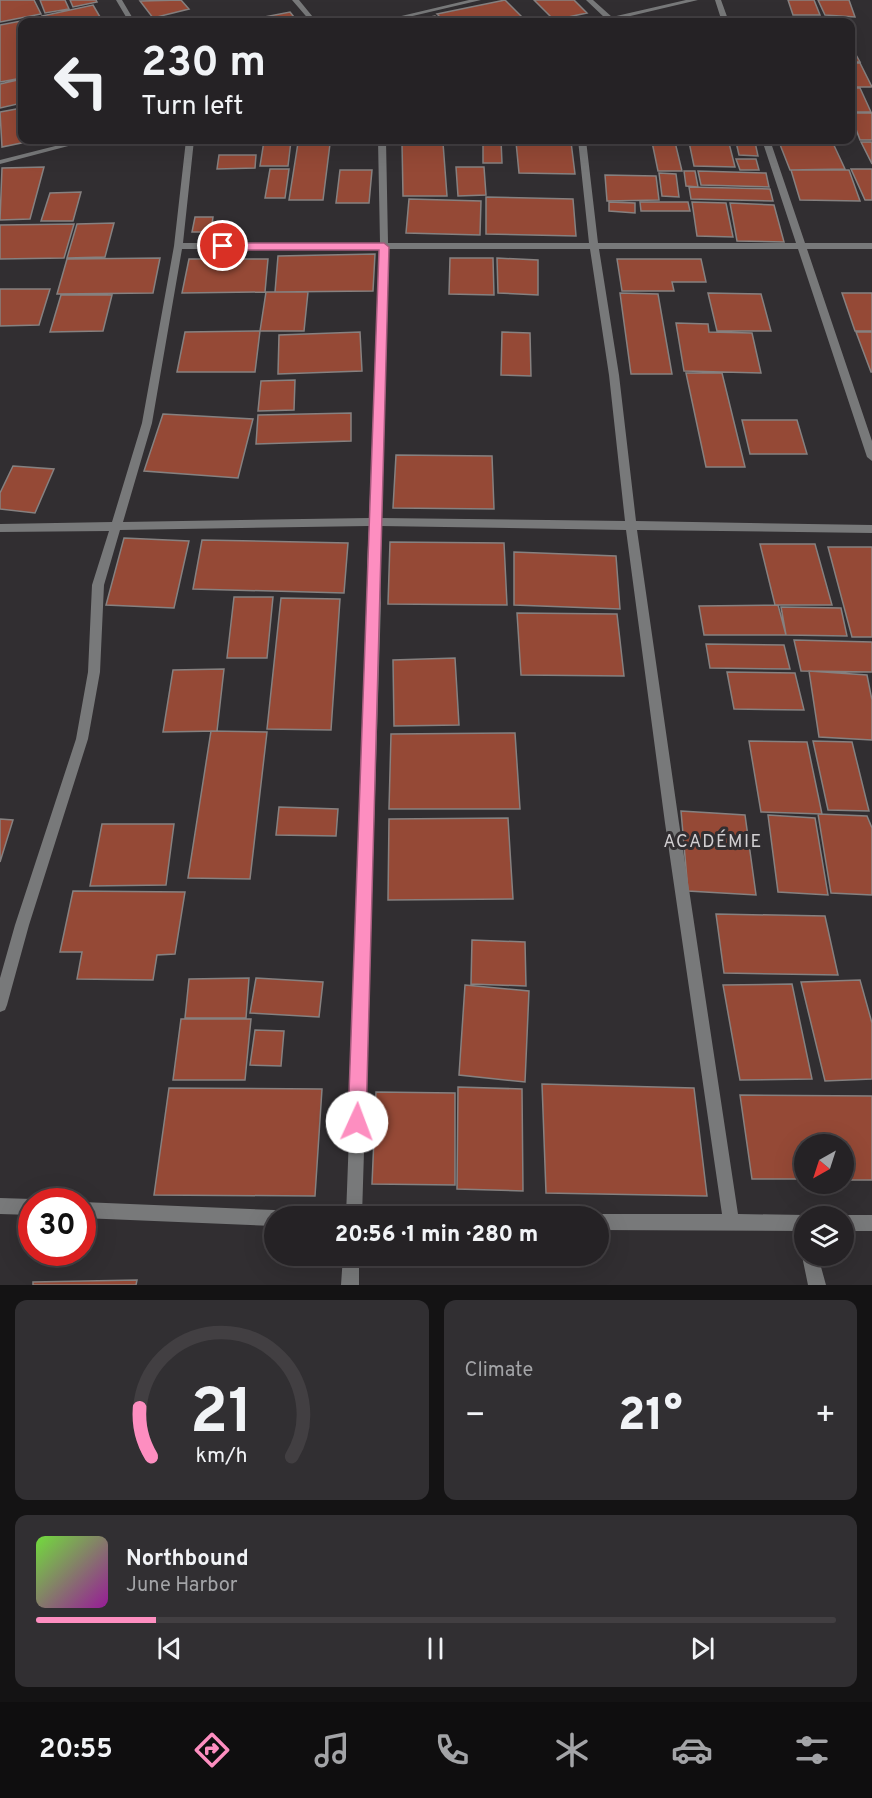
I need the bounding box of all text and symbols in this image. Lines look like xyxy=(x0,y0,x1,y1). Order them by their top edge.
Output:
text: 230 m xyxy=(141,38,266,91)
icon: left xyxy=(42,42,120,120)
text: Turn left xyxy=(141,90,243,124)
pin xyxy=(197,220,248,271)
icon: arrive xyxy=(206,229,239,262)
district label: ACADÉMIE xyxy=(663,829,763,854)
position arrow xyxy=(325,1090,389,1154)
north arrow xyxy=(794,1134,854,1194)
map controls xyxy=(794,1134,854,1266)
speed limit sign: 30 xyxy=(18,1188,96,1266)
button: layers xyxy=(794,1206,854,1266)
text: 20:56 · 1 min · 280 m xyxy=(335,1222,538,1249)
text: Climate xyxy=(465,1358,533,1384)
text: 21 xyxy=(190,1376,253,1455)
text: 21° xyxy=(618,1389,683,1446)
text: − xyxy=(465,1396,486,1438)
text: + xyxy=(815,1396,836,1438)
text: km/h xyxy=(196,1443,248,1470)
text: Northbound xyxy=(126,1546,249,1573)
text: June Harbor xyxy=(126,1573,238,1599)
icon: previous xyxy=(153,1632,186,1665)
icon: pause xyxy=(419,1632,452,1665)
icon: next xyxy=(686,1632,719,1665)
icon: directions xyxy=(191,1729,233,1771)
icon: music xyxy=(311,1729,353,1771)
icon: phone xyxy=(431,1729,473,1771)
icon: climate xyxy=(551,1729,593,1771)
icon: car xyxy=(671,1729,713,1771)
icon: filters xyxy=(791,1729,833,1771)
text: 20:55 xyxy=(39,1733,113,1767)

